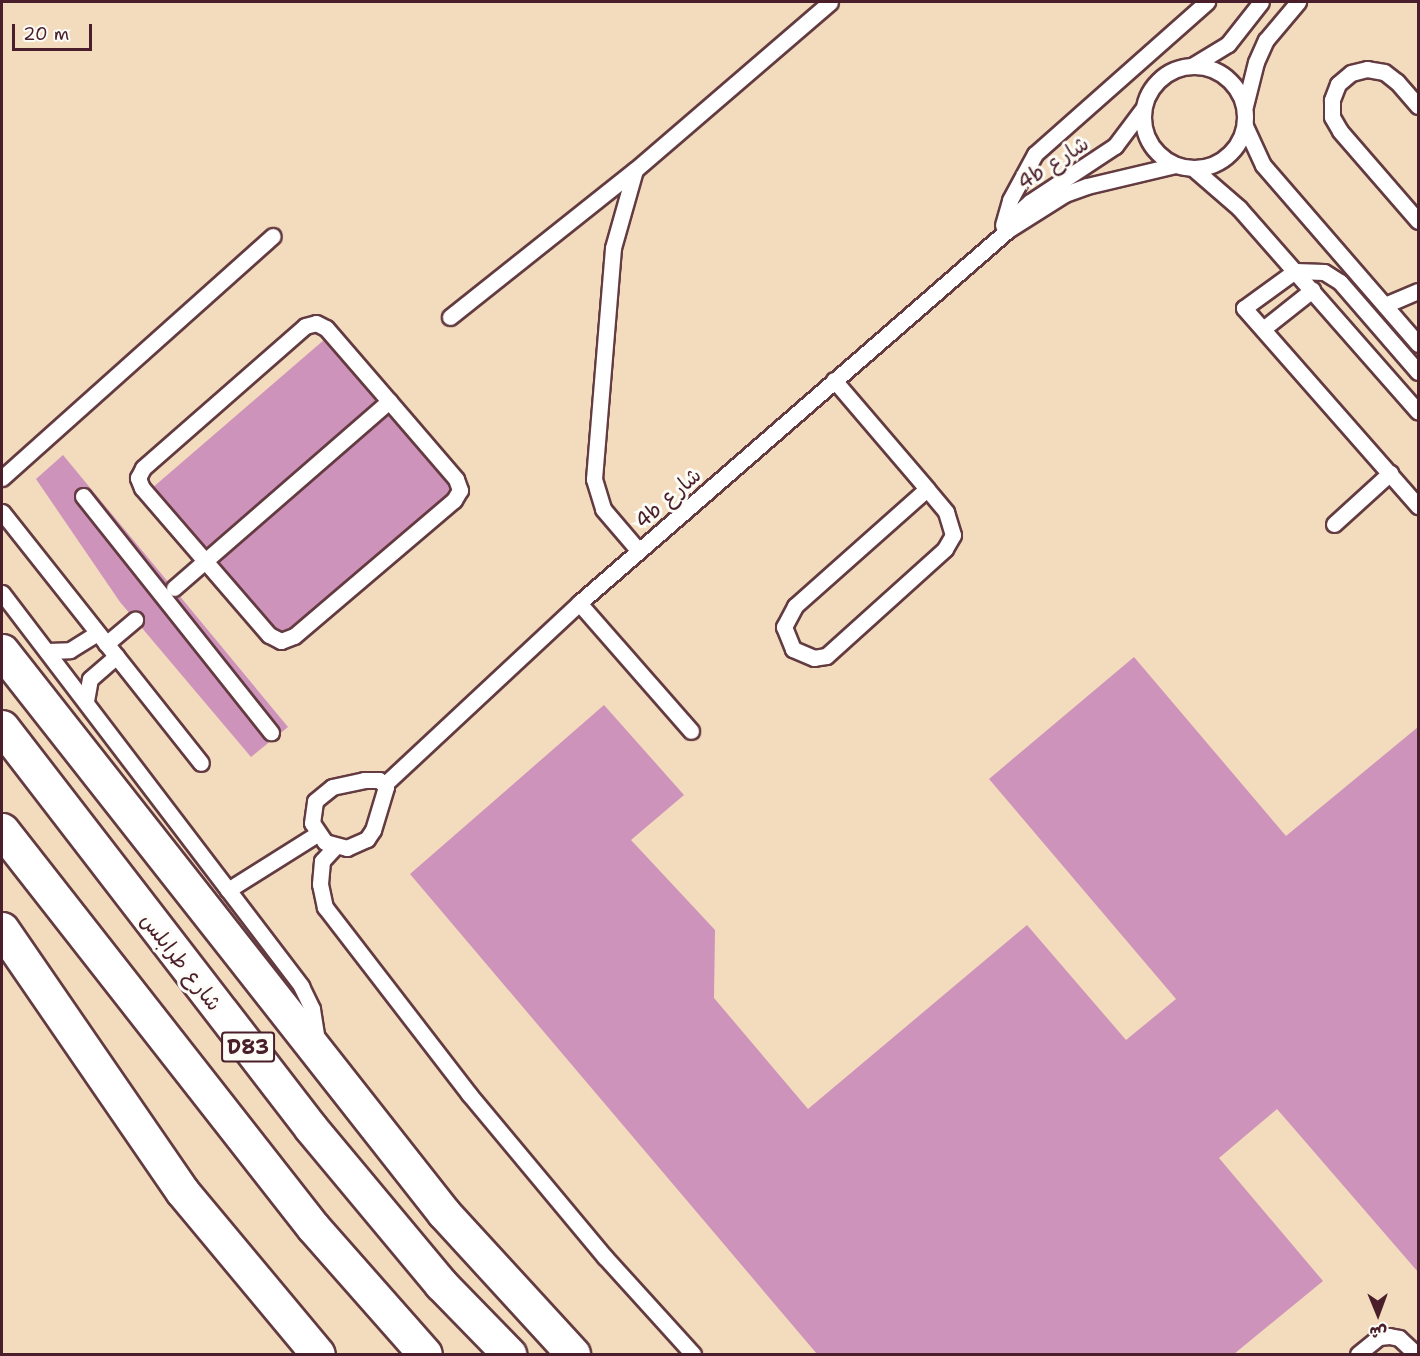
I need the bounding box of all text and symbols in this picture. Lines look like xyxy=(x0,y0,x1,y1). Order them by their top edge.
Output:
scale bar xyxy=(15,12,94,50)
text: 20 m xyxy=(23,22,69,46)
street label: 4b شارع xyxy=(1013,131,1093,195)
street label: 4b شارع xyxy=(630,462,706,534)
street label: شارع طرابلس xyxy=(135,908,227,1016)
road number: D83 xyxy=(221,1030,275,1064)
north arrow xyxy=(1348,1284,1408,1344)
text: ش xyxy=(1369,1322,1387,1343)

